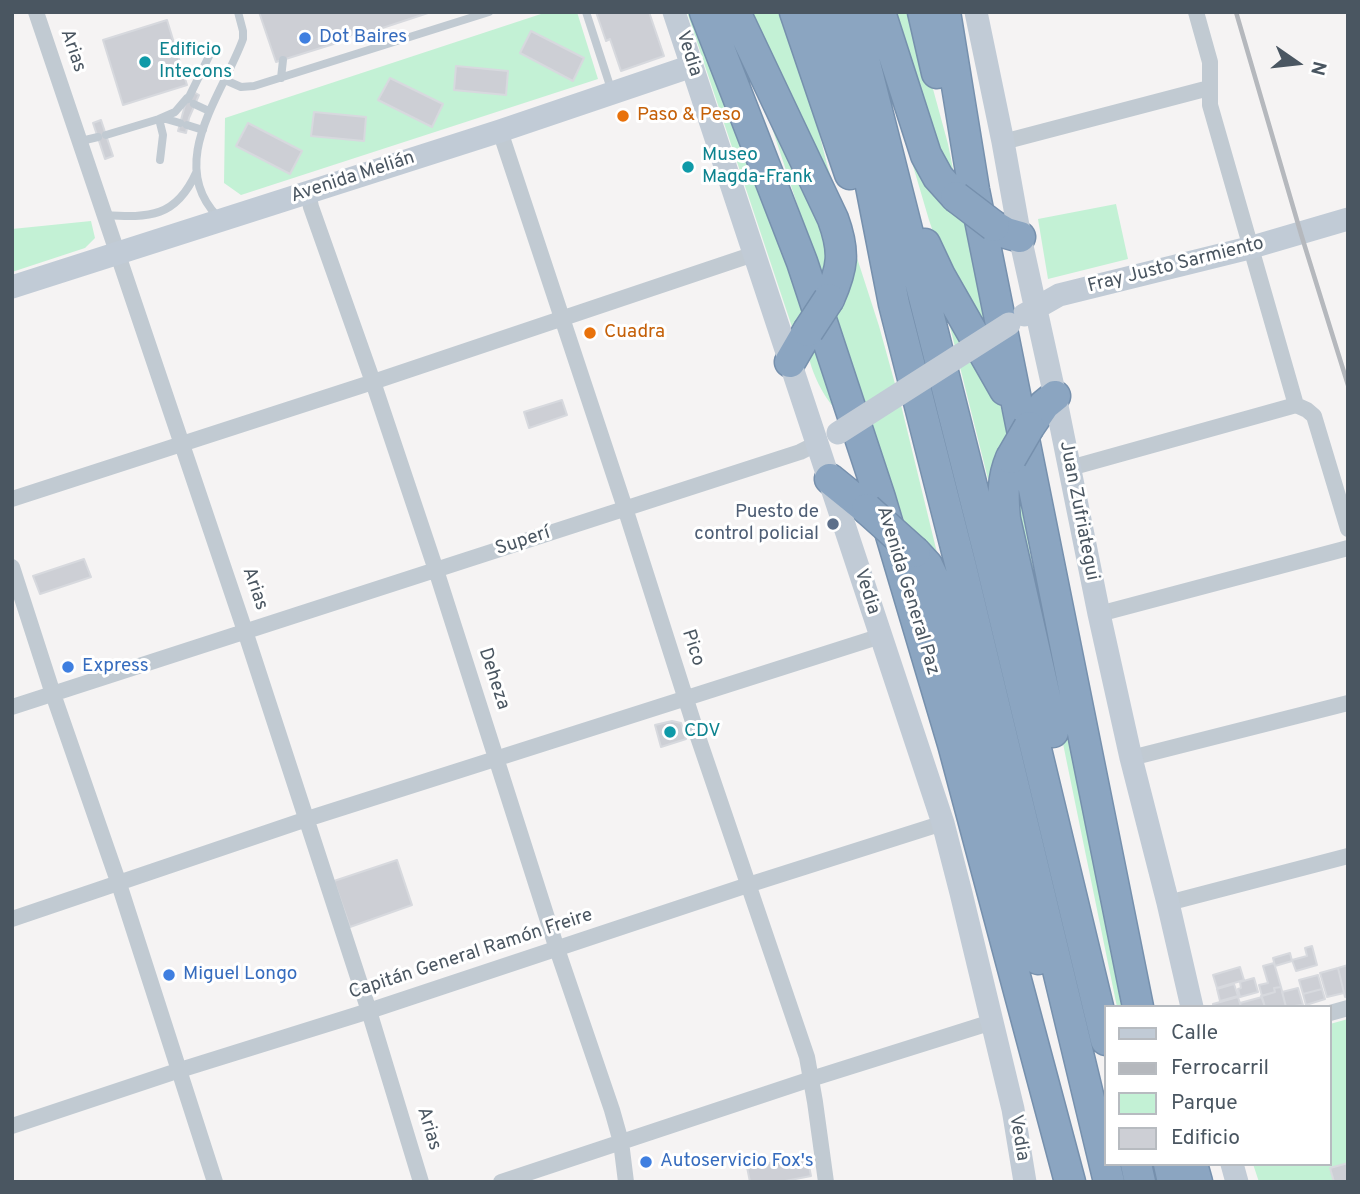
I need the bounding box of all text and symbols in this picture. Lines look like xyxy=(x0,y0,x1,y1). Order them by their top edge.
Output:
street label: Arias xyxy=(54,27,90,75)
place label: Dot Baires xyxy=(319,27,407,49)
street label: Vedia xyxy=(670,28,706,80)
north arrow xyxy=(1262,28,1332,98)
marker: Dot Baires xyxy=(297,30,313,46)
place label: Edificio Intecons xyxy=(159,40,232,84)
marker: Edificio Intecons xyxy=(137,54,153,70)
text: N xyxy=(1304,59,1331,78)
place label: Paso & Peso xyxy=(637,105,741,127)
marker: Paso & Peso xyxy=(615,108,631,124)
place label: Museo Magda-Frank xyxy=(702,145,813,189)
street label: Avenida Melián xyxy=(288,147,418,209)
marker: Museo Magda-Frank xyxy=(680,159,696,175)
street label: Fray Justo Sarmiento xyxy=(1086,233,1266,299)
place label: Cuadra xyxy=(604,322,665,344)
marker: Cuadra xyxy=(582,325,598,341)
street label: Juan Zufriategui xyxy=(1053,439,1103,583)
place label: Puesto de control policial xyxy=(694,502,819,546)
street label: Avenida General Paz xyxy=(870,504,944,678)
marker: Puesto de control policial xyxy=(825,516,841,532)
street label: Superí xyxy=(493,523,553,561)
street label: Arias xyxy=(236,565,272,613)
street label: Vedia xyxy=(848,566,884,618)
street label: Pico xyxy=(675,627,709,669)
street label: Deheza xyxy=(472,645,514,713)
place label: Express xyxy=(82,656,149,678)
marker: Express xyxy=(60,659,76,675)
place label: CDV xyxy=(684,721,721,743)
marker: CDV xyxy=(662,724,678,740)
street label: Capitán General Ramón Freire xyxy=(346,905,596,1005)
place label: Miguel Longo xyxy=(183,964,297,986)
marker: Miguel Longo xyxy=(161,967,177,983)
legend xyxy=(1104,1005,1332,1166)
text: Calle xyxy=(1171,1020,1218,1047)
text: Ferrocarril xyxy=(1171,1055,1269,1082)
text: Parque xyxy=(1171,1090,1238,1117)
street label: Arias xyxy=(411,1105,445,1153)
street label: Vedia xyxy=(1003,1113,1033,1163)
text: Edificio xyxy=(1171,1125,1240,1152)
place label: Autoservicio Fox's xyxy=(660,1151,814,1173)
marker: Autoservicio Fox's xyxy=(638,1154,654,1170)

